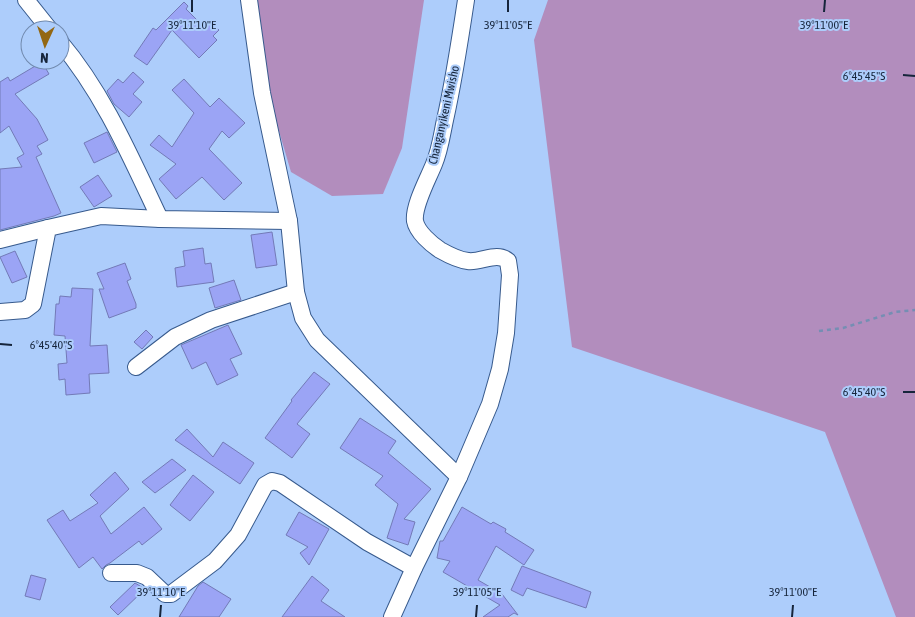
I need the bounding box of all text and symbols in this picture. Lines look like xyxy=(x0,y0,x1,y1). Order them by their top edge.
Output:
text: 39°11'10"E xyxy=(168,18,216,32)
text: 39°11'05"E xyxy=(484,18,532,32)
text: 39°11'00"E xyxy=(800,18,848,32)
north arrow xyxy=(20,20,70,70)
text: N xyxy=(40,50,49,66)
street label: Changanyikeni Mwisho xyxy=(426,64,462,166)
text: 6°45'45"S xyxy=(843,69,885,83)
text: 6°45'40"S xyxy=(30,338,72,352)
text: 6°45'40"S xyxy=(843,385,885,399)
text: 39°11'10"E xyxy=(137,585,185,599)
text: 39°11'05"E xyxy=(453,585,501,599)
text: 39°11'00"E xyxy=(769,585,817,599)

